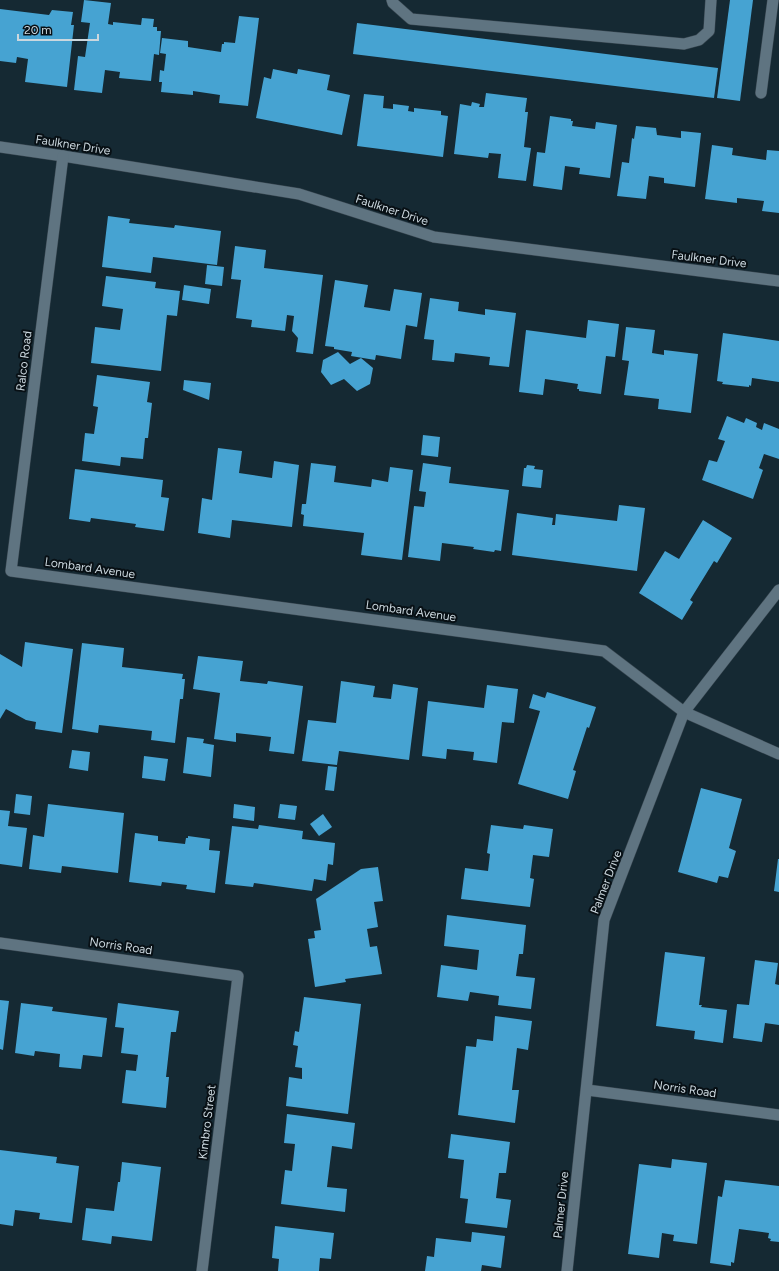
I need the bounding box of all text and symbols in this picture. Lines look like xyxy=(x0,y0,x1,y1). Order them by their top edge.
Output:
scale bar xyxy=(18,16,98,42)
text: 20 m xyxy=(24,23,52,37)
street label: Faulkner Drive xyxy=(34,132,112,158)
street label: Faulkner Drive xyxy=(354,192,431,228)
street label: Faulkner Drive xyxy=(671,247,748,271)
street label: Ralco Road xyxy=(13,330,35,392)
street label: Lombard Avenue xyxy=(44,555,137,581)
street label: Lombard Avenue xyxy=(365,598,458,624)
street label: Palmer Drive xyxy=(587,848,625,916)
street label: Norris Road xyxy=(89,935,153,957)
street label: Norris Road xyxy=(653,1078,717,1100)
street label: Kimbro Street xyxy=(195,1084,219,1160)
street label: Palmer Drive xyxy=(551,1170,572,1239)

